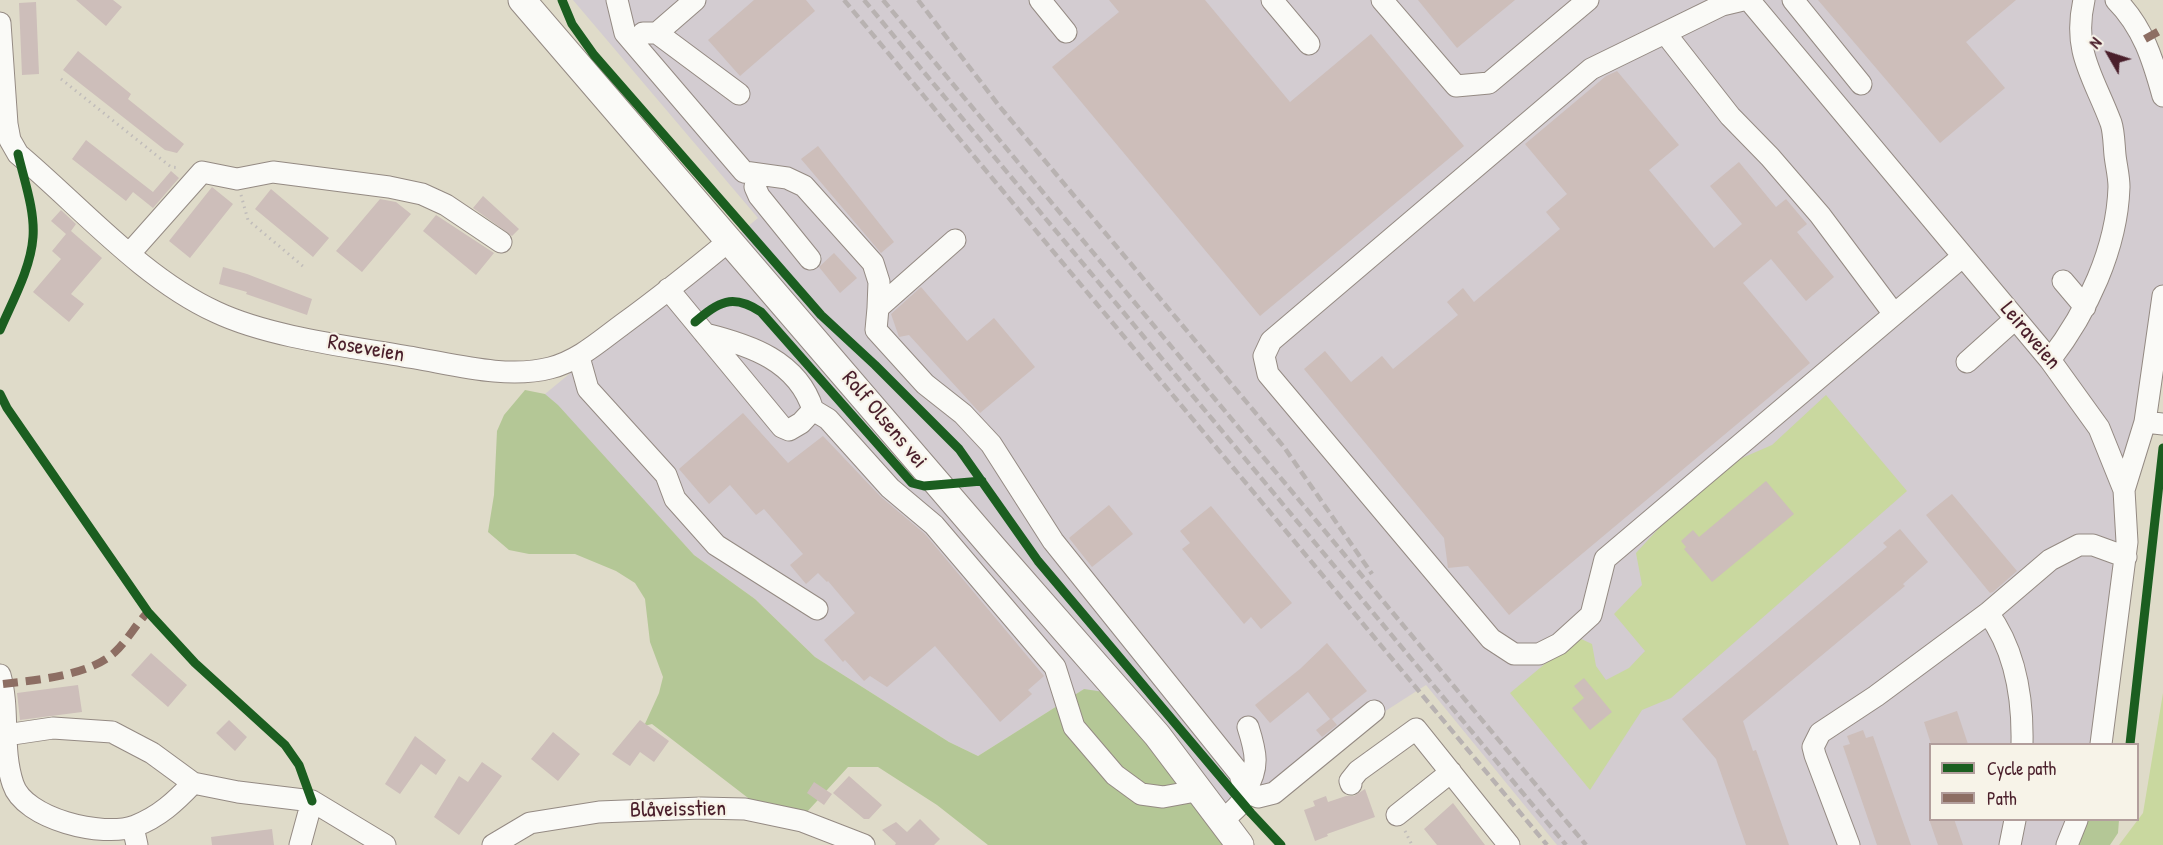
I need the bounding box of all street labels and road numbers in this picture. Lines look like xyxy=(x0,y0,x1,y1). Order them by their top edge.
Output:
street label: Leiraveien xyxy=(1994,297,2066,375)
street label: Roseveien xyxy=(326,329,406,369)
street label: Rolf Olsens vei xyxy=(836,366,932,474)
street label: Blåveisstien xyxy=(630,796,726,824)

